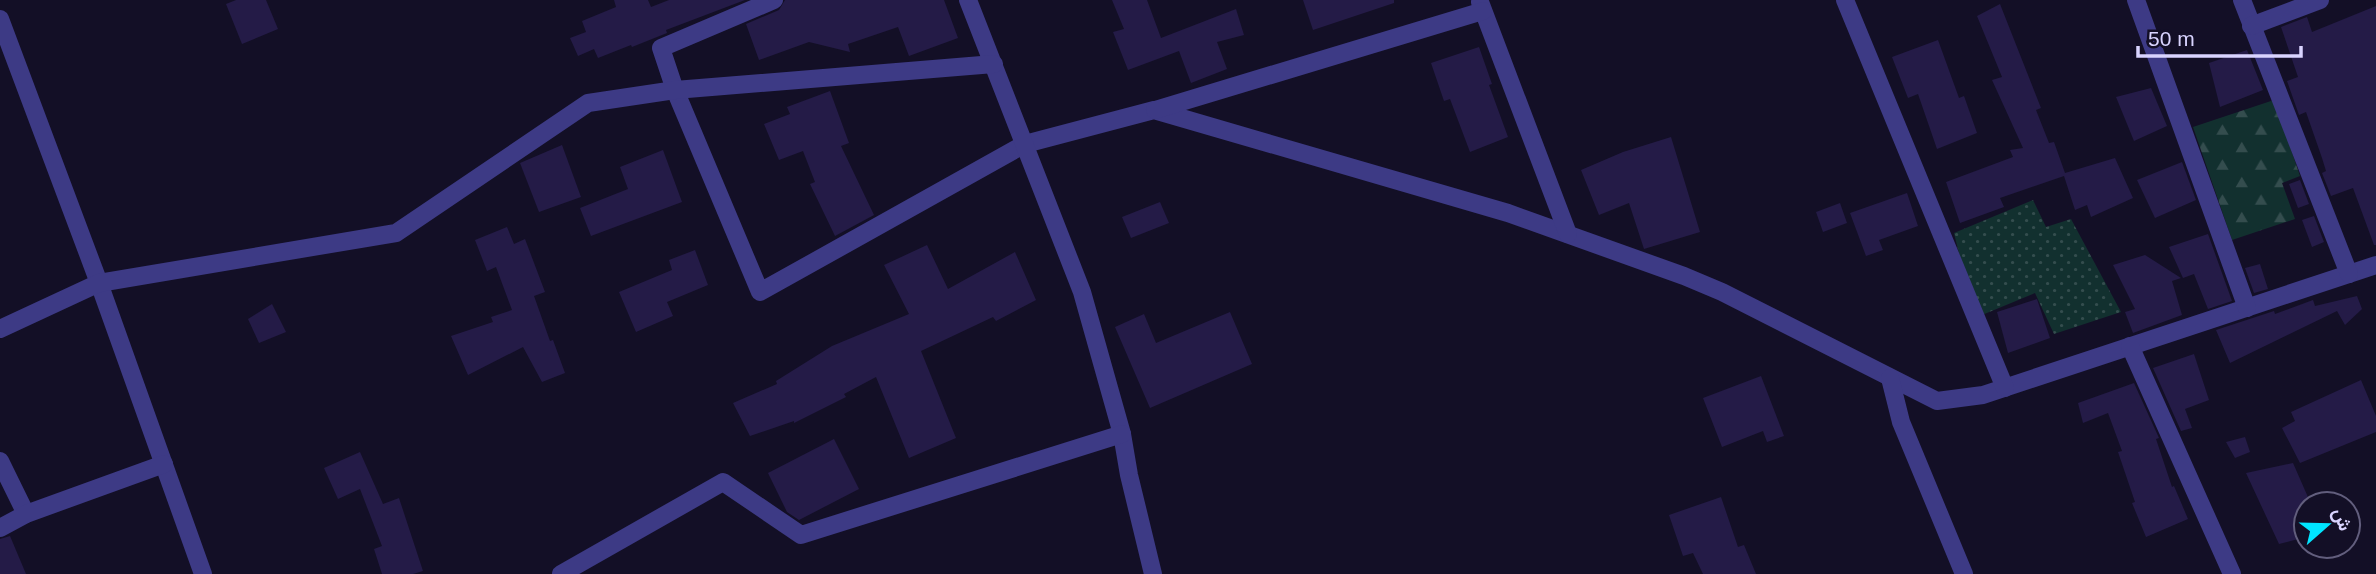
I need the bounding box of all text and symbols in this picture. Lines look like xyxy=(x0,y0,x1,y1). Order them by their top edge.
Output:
scale bar xyxy=(2138,14,2301,58)
text: 50 m xyxy=(2148,27,2195,50)
north arrow xyxy=(2292,490,2362,560)
text: ش xyxy=(2328,505,2356,534)

